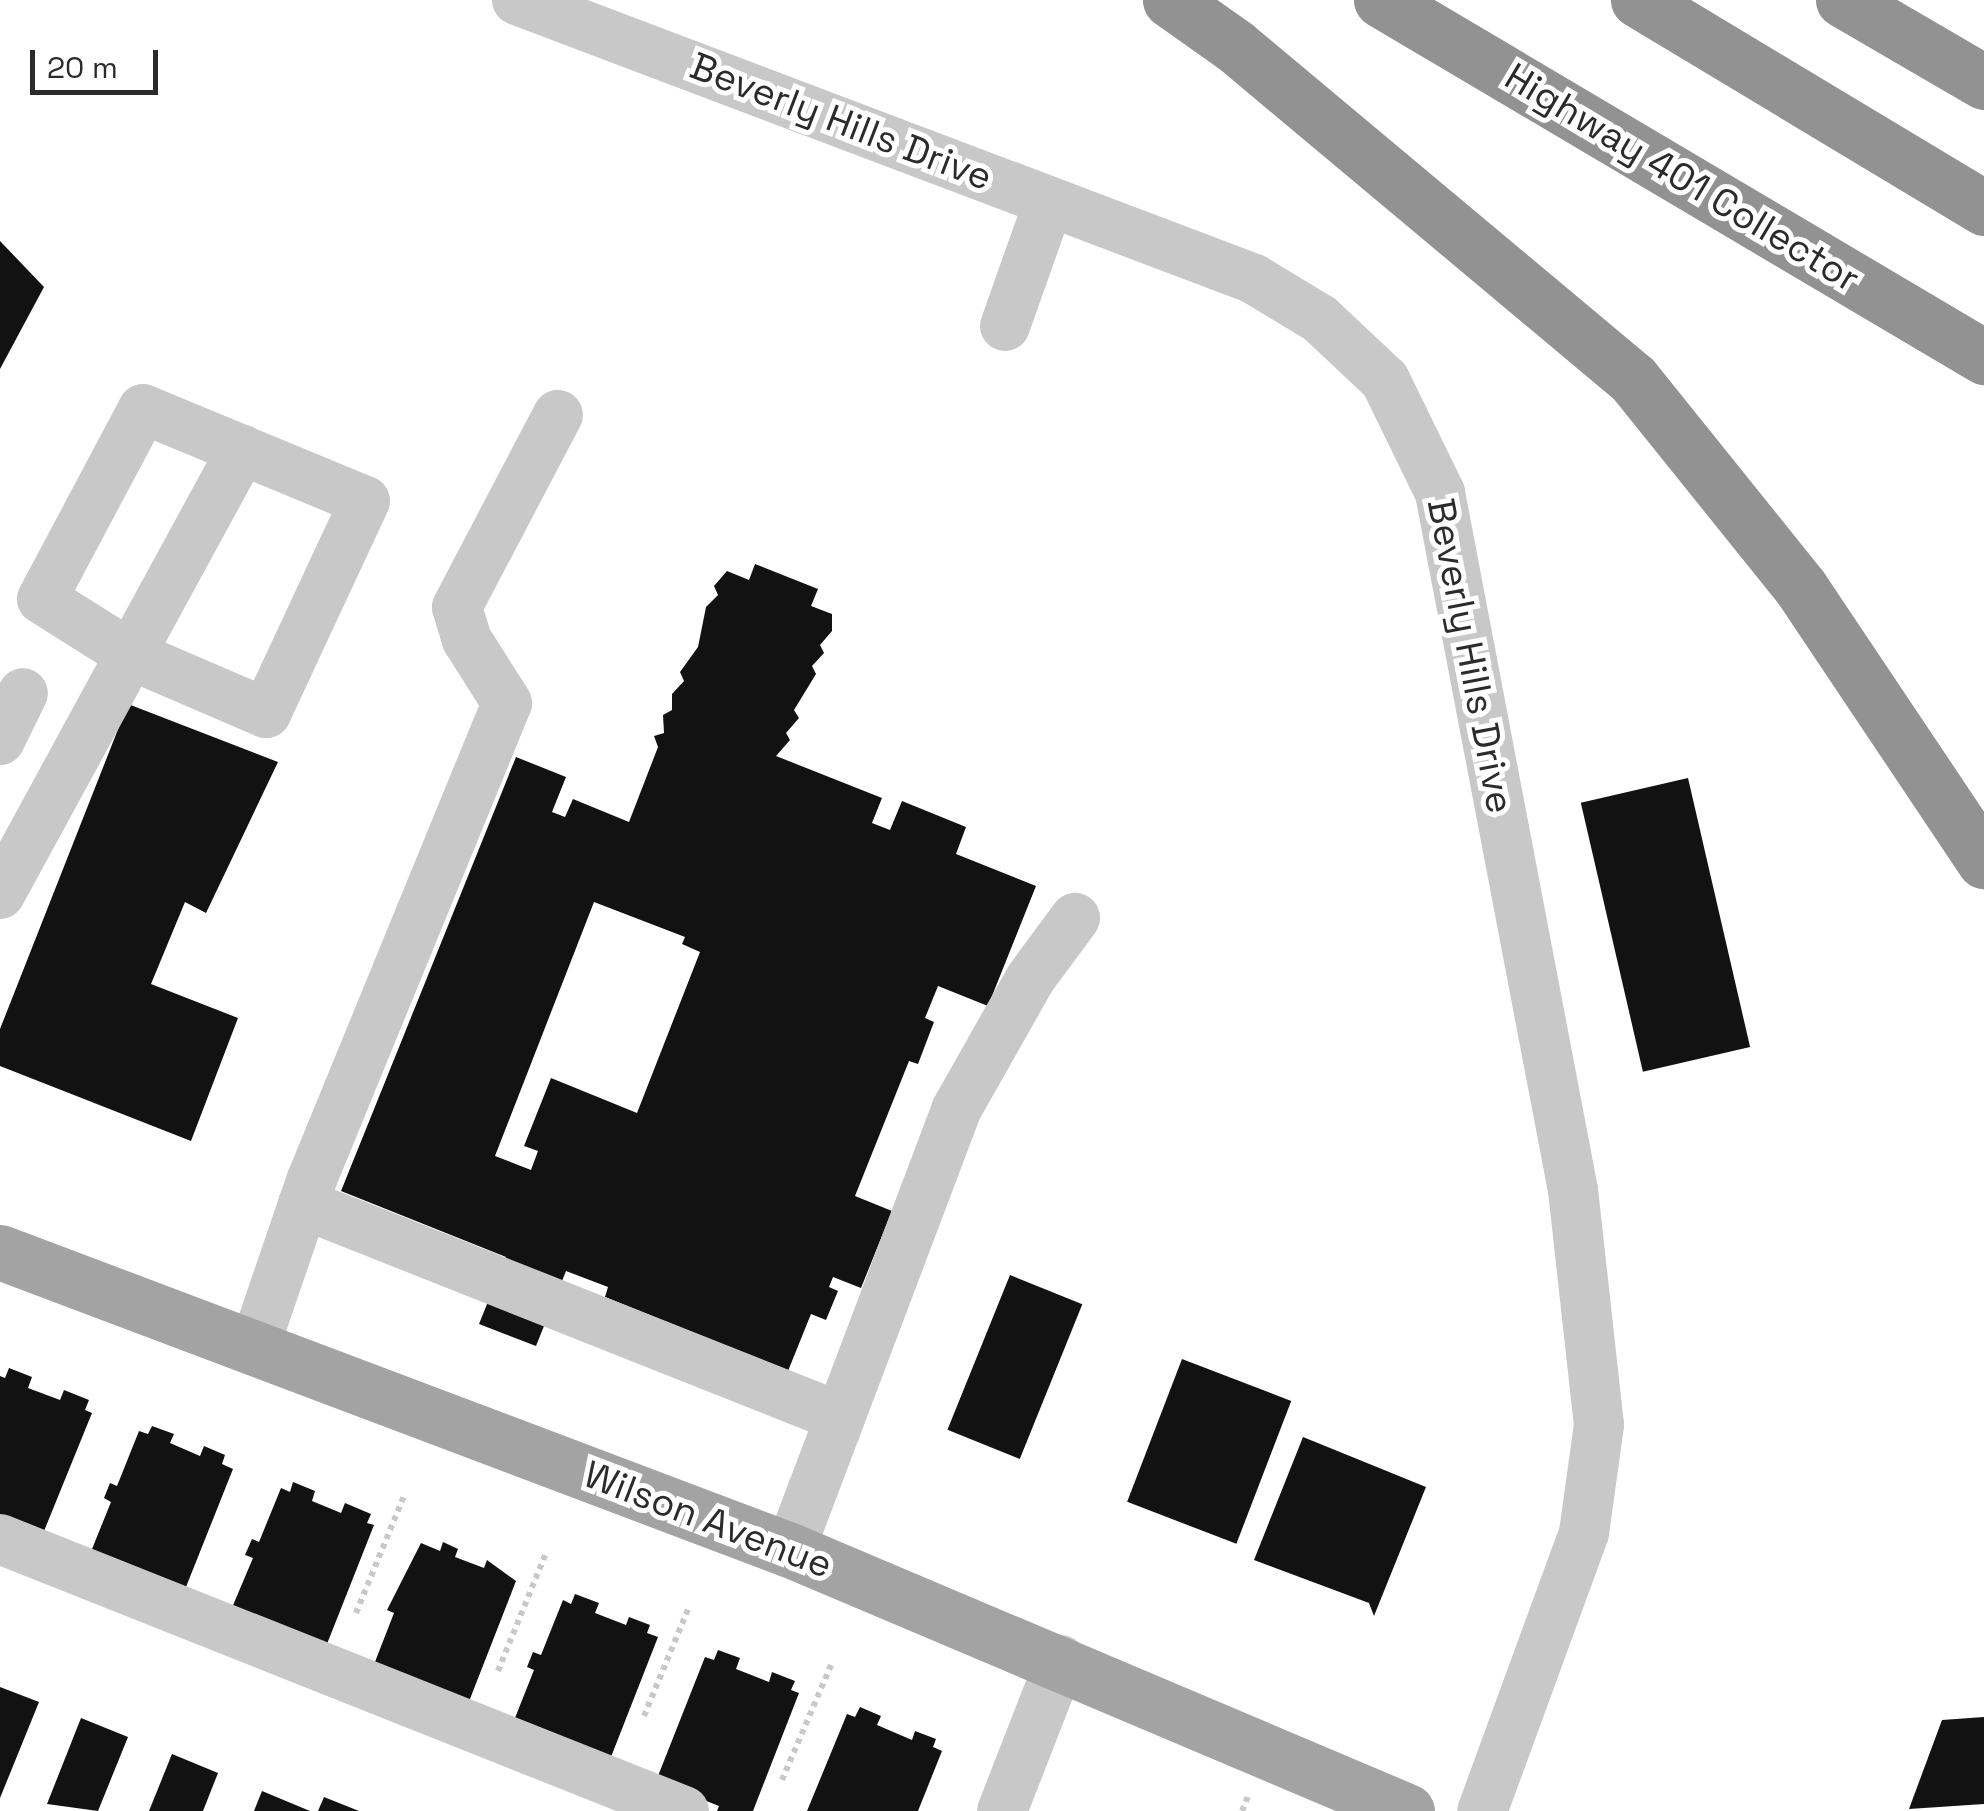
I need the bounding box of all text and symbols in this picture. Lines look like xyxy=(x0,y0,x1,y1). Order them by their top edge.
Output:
scale bar xyxy=(35,30,162,92)
street label: Beverly Hills Drive xyxy=(684,43,998,201)
text: 20 m xyxy=(47,48,118,87)
street label: Highway 401 Collector xyxy=(1496,54,1868,302)
street label: Beverly Hills Drive xyxy=(1417,495,1523,817)
street label: Wilson Avenue xyxy=(577,1452,839,1588)

